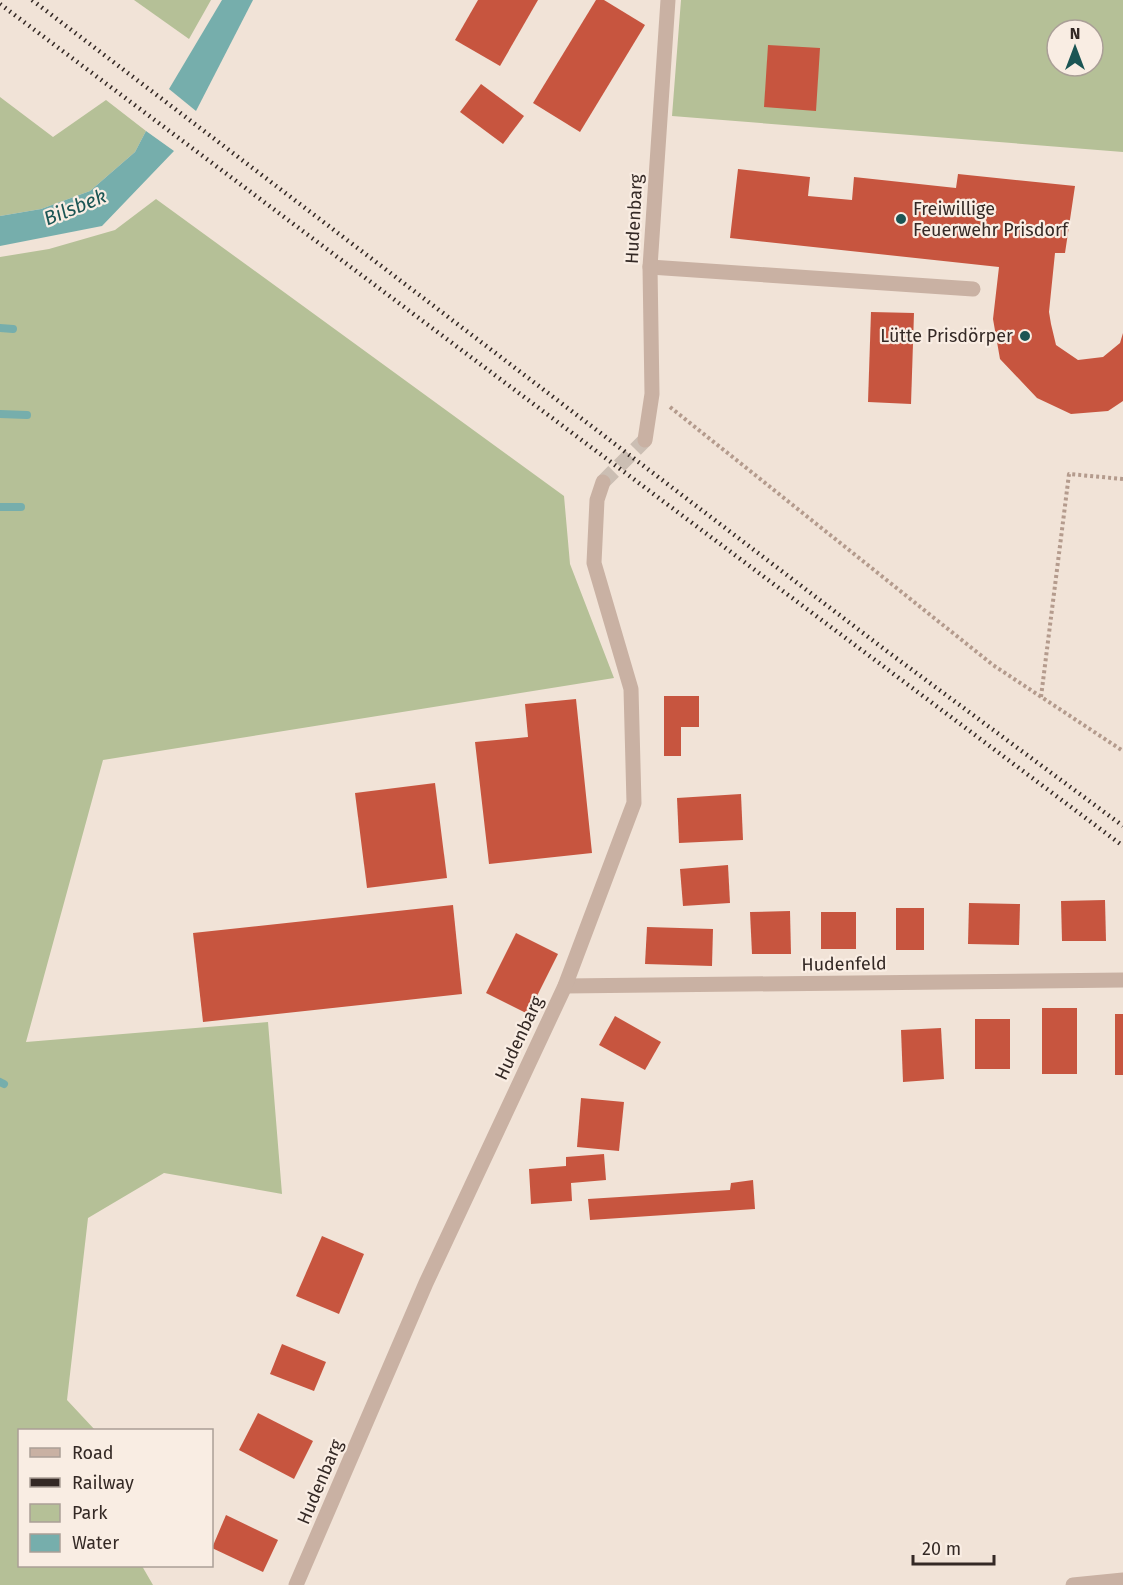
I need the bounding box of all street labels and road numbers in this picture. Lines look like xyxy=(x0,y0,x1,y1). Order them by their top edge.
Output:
street label: Hudenbarg xyxy=(621,173,647,265)
street label: Hudenfeld xyxy=(801,952,887,976)
street label: Hudenbarg xyxy=(490,992,548,1084)
street label: Hudenbarg xyxy=(292,1436,348,1528)

